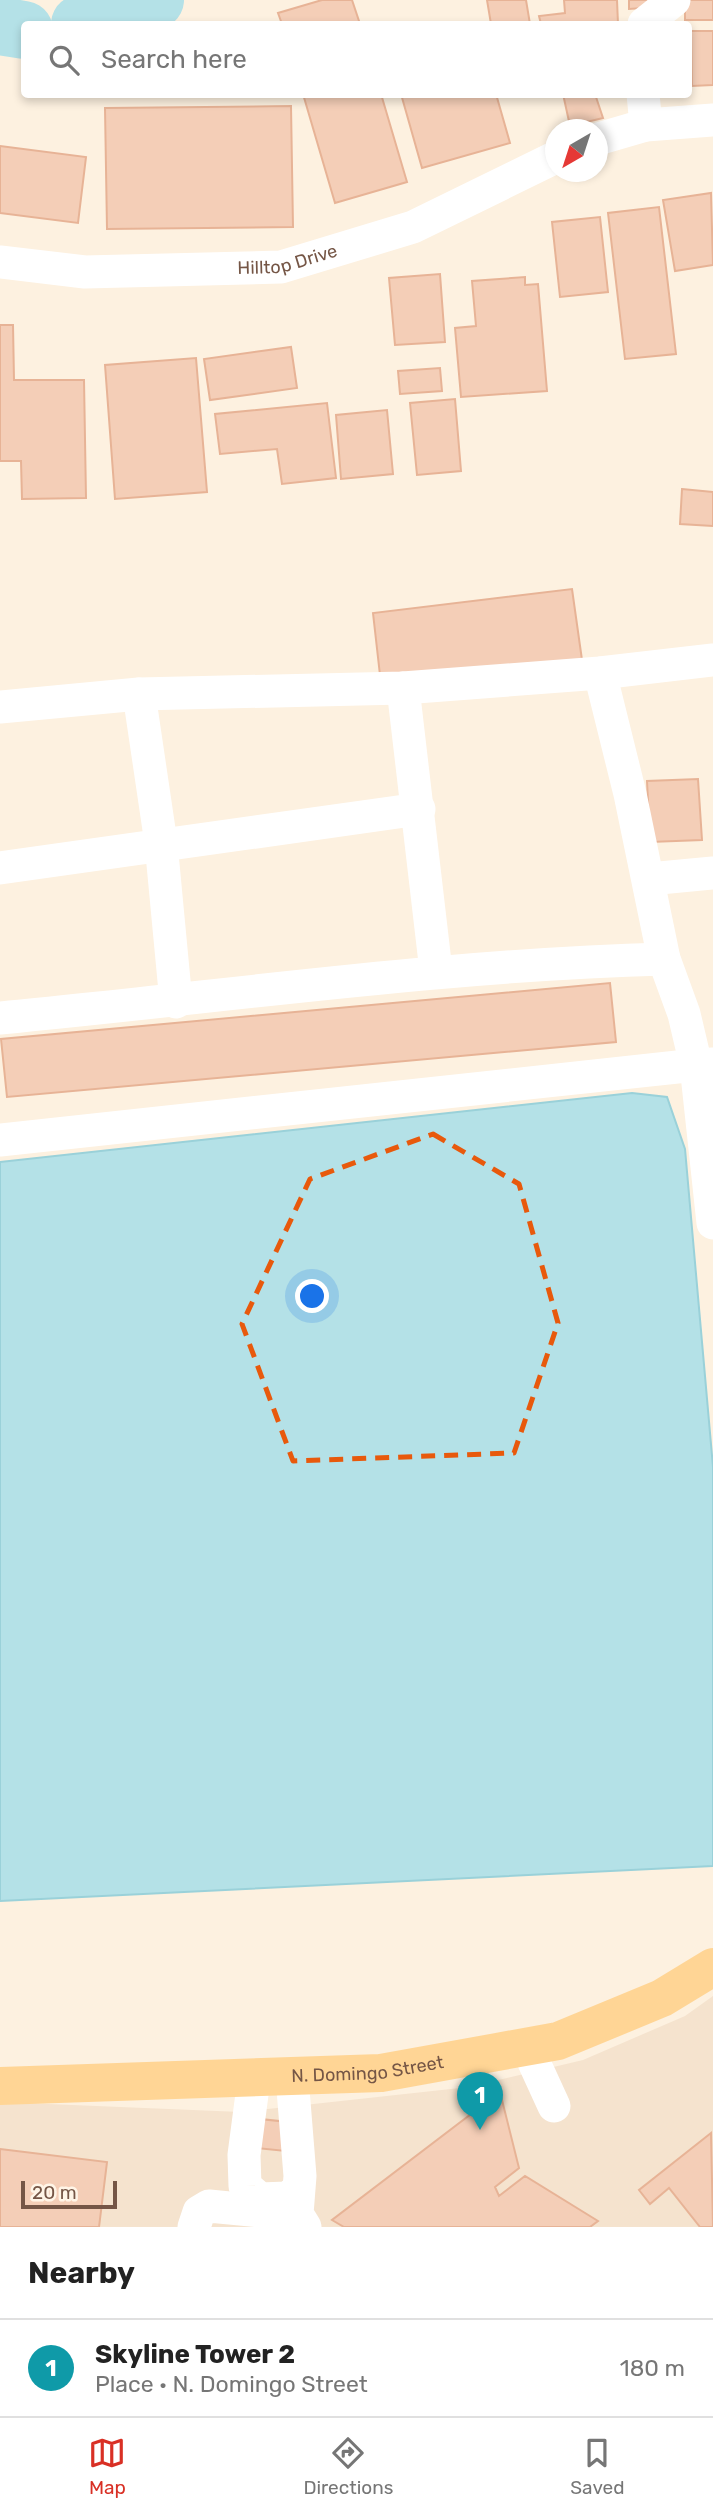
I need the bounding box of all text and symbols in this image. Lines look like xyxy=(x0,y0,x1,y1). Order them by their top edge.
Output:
search box xyxy=(21,21,692,98)
icon: search xyxy=(45,41,83,79)
text: Search here xyxy=(101,44,247,75)
north arrow xyxy=(545,119,608,182)
street label: Hilltop Drive xyxy=(237,240,340,279)
your location xyxy=(295,1279,329,1313)
street label: N. Domingo Street xyxy=(291,2051,445,2087)
pin: 1 xyxy=(457,2072,503,2130)
scale bar xyxy=(21,2178,117,2210)
text: 20 m xyxy=(32,2181,77,2204)
text: Nearby xyxy=(28,2255,135,2291)
text: Skyline Tower 2 xyxy=(95,2339,295,2370)
text: 1 xyxy=(45,2354,57,2382)
text: 180 m xyxy=(620,2354,685,2382)
text: Place · N. Domingo Street xyxy=(95,2370,368,2398)
tab: Map xyxy=(88,2434,126,2499)
tab: Directions xyxy=(303,2434,393,2499)
tab: Saved xyxy=(570,2434,625,2499)

